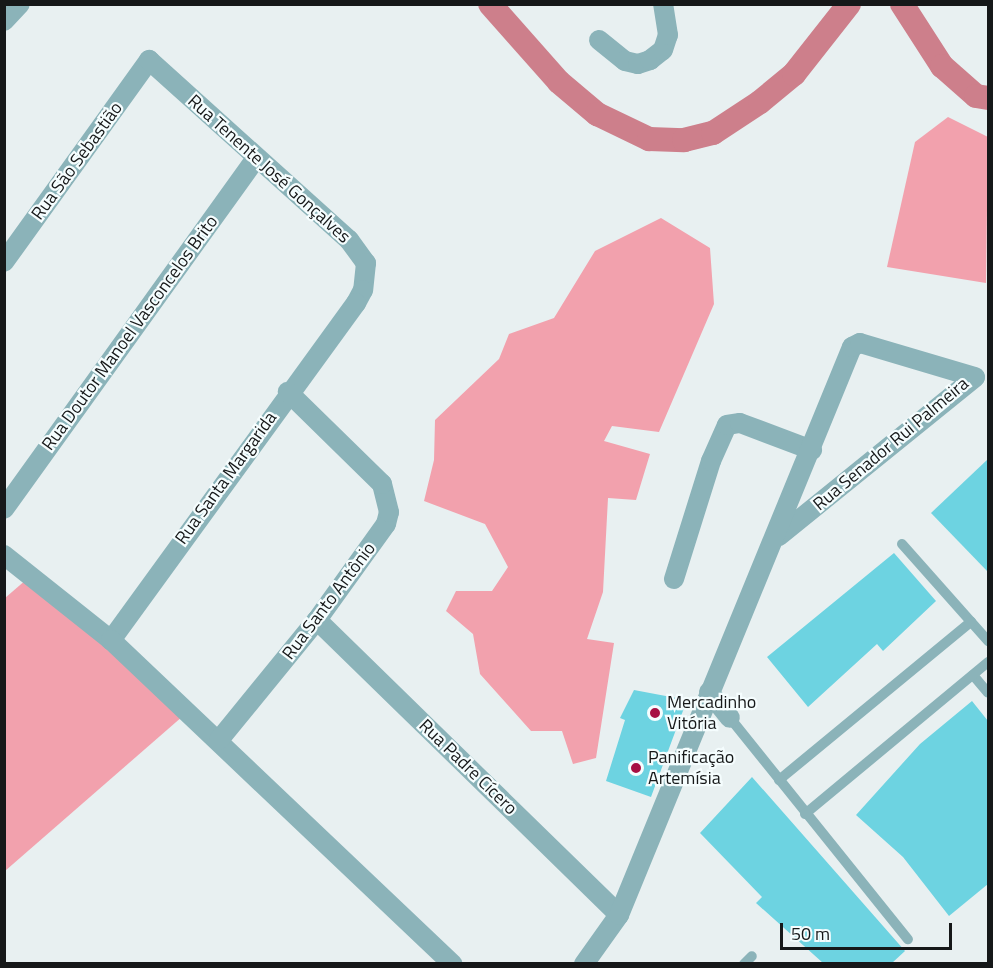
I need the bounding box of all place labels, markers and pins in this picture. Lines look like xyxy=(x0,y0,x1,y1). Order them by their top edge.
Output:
place label: Mercadinho Vitória xyxy=(667,692,756,734)
marker: Mercadinho Vitória xyxy=(648,706,662,720)
place label: Panificação Artemísia xyxy=(648,747,734,789)
marker: Panificação Artemísia xyxy=(629,761,643,775)

